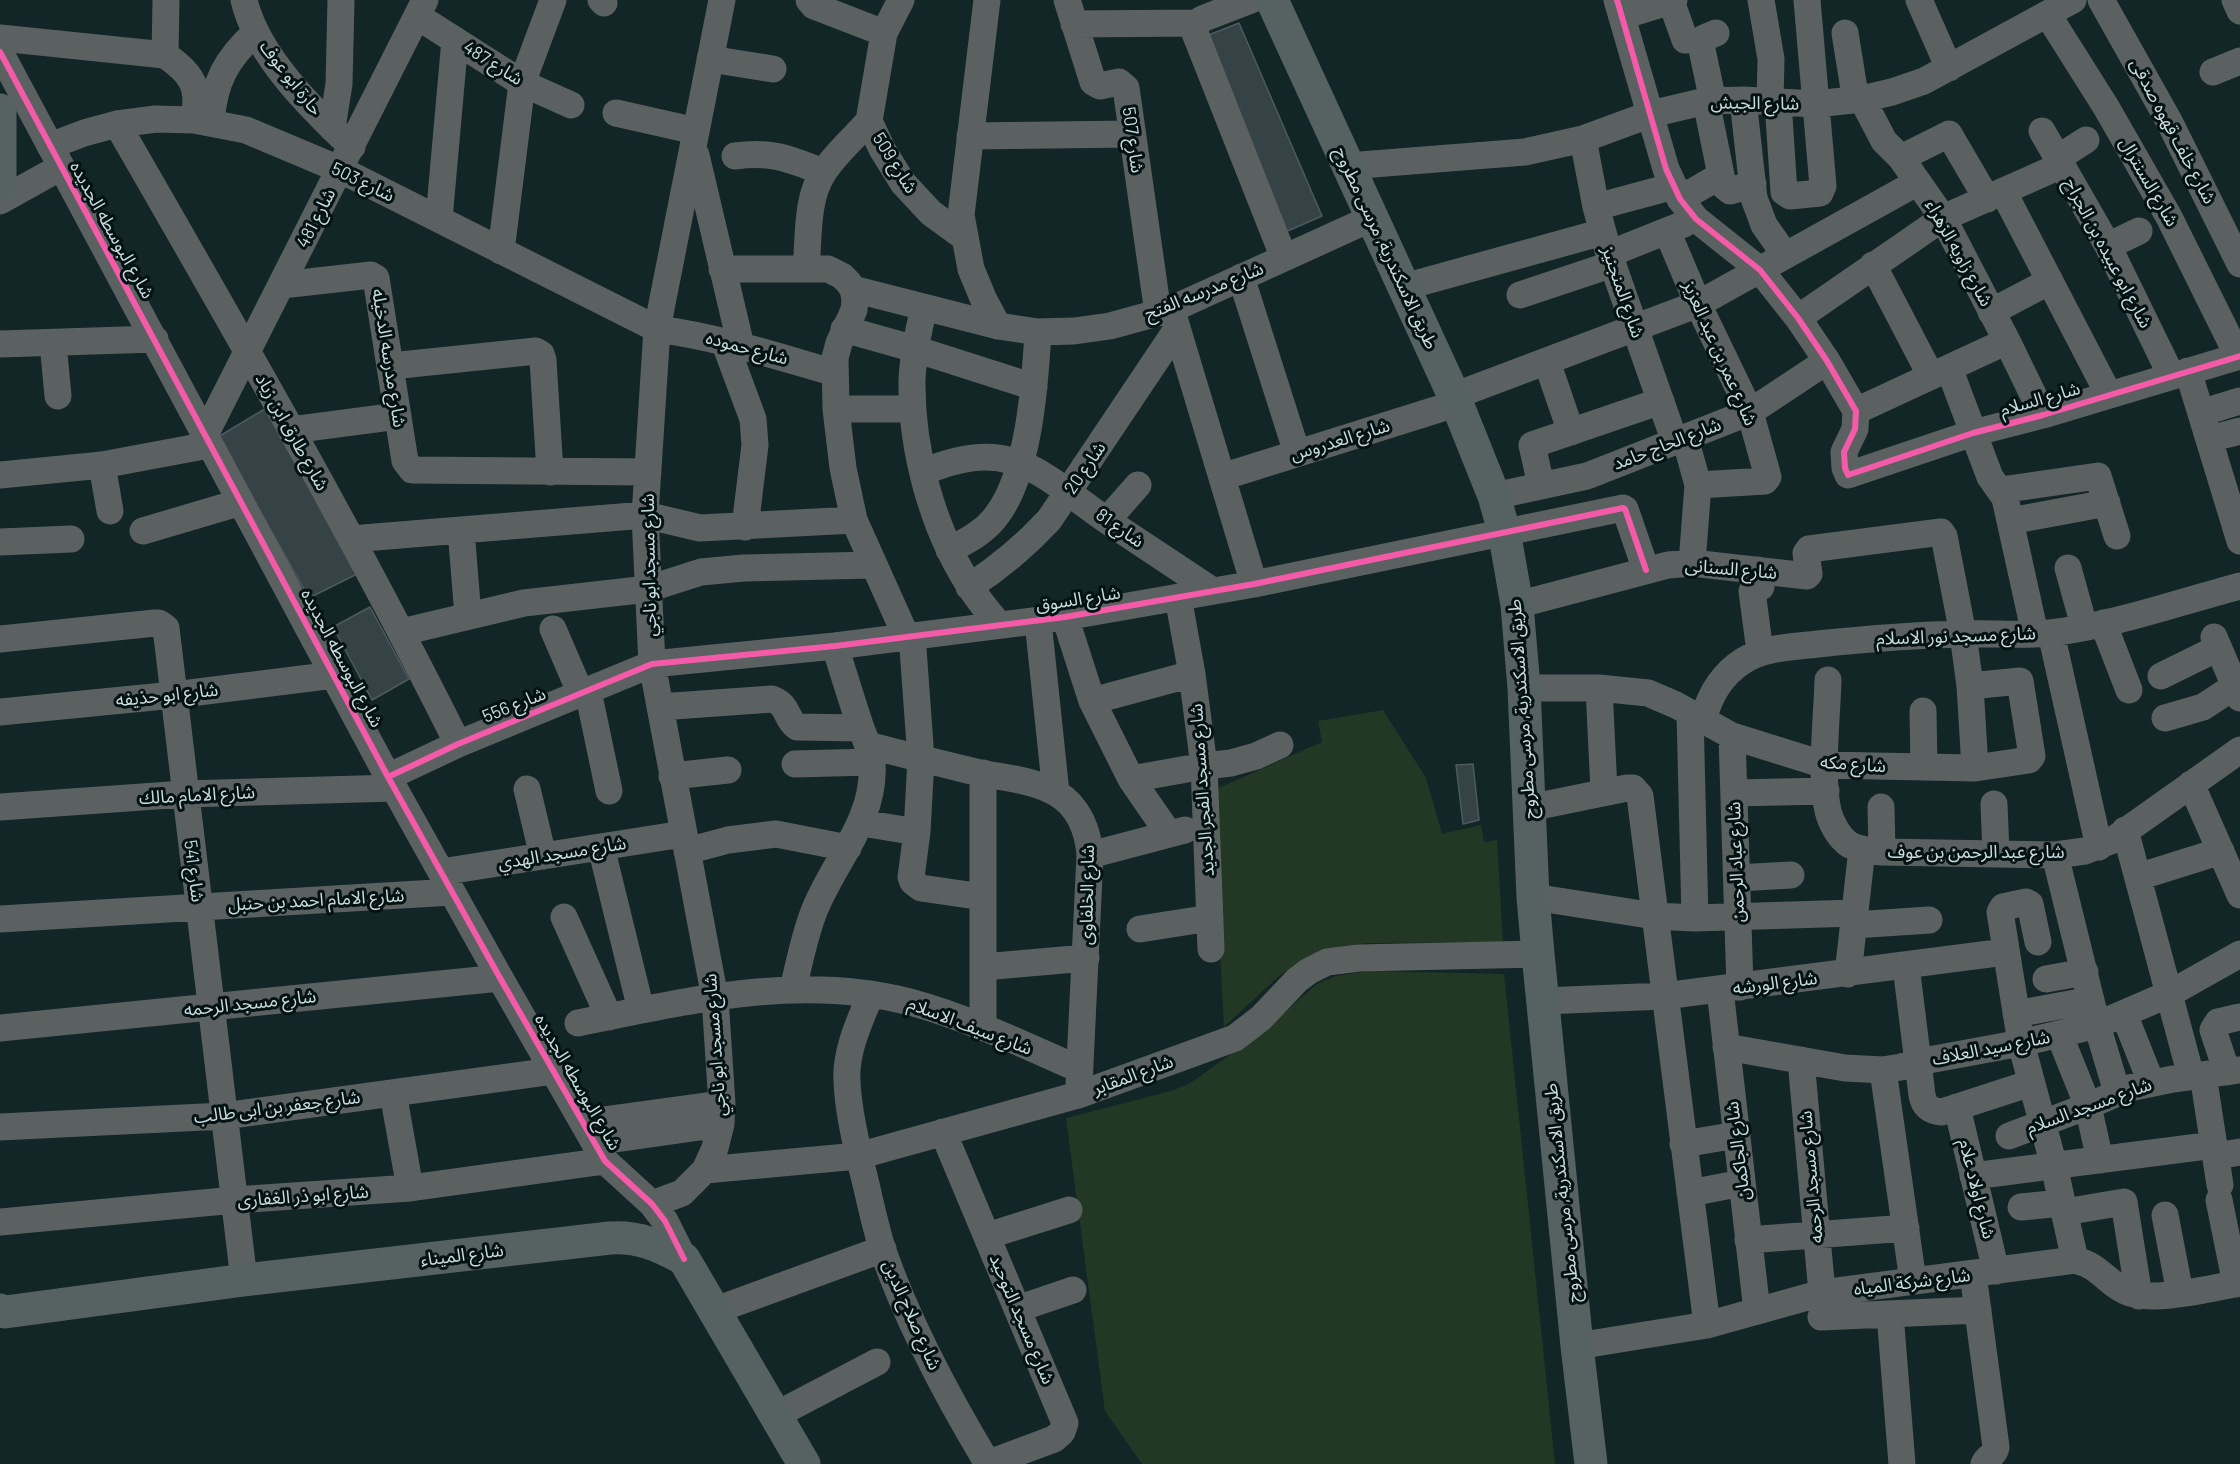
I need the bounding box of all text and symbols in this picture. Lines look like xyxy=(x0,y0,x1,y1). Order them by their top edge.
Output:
street label: حارة ابو عوف xyxy=(255,36,327,120)
street label: شارع 487 xyxy=(459,36,527,90)
street label: شارع خلف قهوه صدقى xyxy=(2126,55,2220,207)
street label: شارع الجيش xyxy=(1710,91,1800,115)
street label: شارع 507 xyxy=(1118,106,1148,174)
street label: شارع 509 xyxy=(868,129,922,197)
street label: شارع السنترال xyxy=(2115,134,2183,230)
street label: طريق الاسكندرية, مرسى مطروح xyxy=(1330,144,1442,352)
street label: شارع البوسطه الجديده xyxy=(65,158,159,302)
street label: شارع 503 xyxy=(328,158,398,206)
street label: شارع ابو عبيده بن الجراح xyxy=(2059,174,2157,332)
street label: شارع 481 xyxy=(292,185,340,251)
street label: شارع زاويه الزهراء xyxy=(1921,196,1997,310)
street label: شارع المنجنيز xyxy=(1597,243,1649,341)
street label: شارع مدرسه الفتح xyxy=(1141,257,1267,325)
street label: شارع عمر بن عبد العزيز xyxy=(1678,277,1762,429)
street label: شارع مدرسه الدخيله xyxy=(367,287,411,429)
street label: شارع حموده xyxy=(704,327,790,369)
street label: شارع طارق ابن زياد xyxy=(251,370,333,494)
street label: شارع السلام xyxy=(1997,377,2083,421)
street label: شارع الحاج حامد xyxy=(1610,413,1724,475)
street label: شارع العدروس xyxy=(1288,415,1392,465)
street label: شارع 20 xyxy=(1060,438,1110,498)
street label: شارع مسجد ابو ناجي xyxy=(637,493,661,637)
street label: شارع 81 xyxy=(1092,504,1148,552)
street label: شارع السنانى xyxy=(1684,554,1778,584)
street label: شارع السوق xyxy=(1034,582,1122,616)
street label: شارع البوسطه الجديده xyxy=(296,585,388,731)
street label: طريق الاسكندرية, مرسى مطروح xyxy=(1504,598,1540,820)
street label: شارع مسجد نور الاسلام xyxy=(1876,622,2036,650)
street label: شارع ابو حذيفه xyxy=(115,679,219,711)
street label: شارع 556 xyxy=(479,683,549,727)
street label: شارع مسجد الفجر الجديد xyxy=(1185,703,1219,877)
street label: شارع مكه xyxy=(1819,751,1887,777)
street label: شارع الامام مالك xyxy=(138,781,256,809)
street label: شارع عباد الرحمن xyxy=(1723,801,1749,923)
street label: شارع مسجد الهدي xyxy=(496,832,628,874)
street label: شارع 541 xyxy=(179,839,209,903)
street label: شارع عبد الرحمن بن عوف xyxy=(1887,841,2065,863)
street label: شارع الخلفاوى xyxy=(1075,845,1099,945)
street label: شارع الامام احمد بن حنبل xyxy=(227,885,405,915)
street label: شارع الورشه xyxy=(1731,967,1819,999)
street label: شارع مسجد ابو ناجي xyxy=(699,973,731,1117)
street label: شارع مسجد الرحمه xyxy=(183,985,317,1021)
street label: شارع سيف الاسلام xyxy=(905,992,1035,1060)
street label: شارع البوسطه الجديده xyxy=(530,1010,626,1154)
street label: شارع سيد العلاف xyxy=(1930,1026,2052,1070)
street label: شارع المقابر xyxy=(1090,1050,1176,1100)
street label: شارع مسجد السلام xyxy=(2023,1073,2155,1139)
street label: طريق الاسكندرية, مرسى مطروح xyxy=(1540,1082,1584,1304)
street label: شارع جعفر بن ابى طالب xyxy=(192,1086,362,1128)
street label: شارع الجاكمان xyxy=(1721,1100,1755,1202)
street label: شارع مسجد الرحمه xyxy=(1794,1110,1828,1244)
street label: شارع اولاد علام xyxy=(1954,1137,2000,1241)
street label: شارع ابو ذر الغفارى xyxy=(237,1181,369,1211)
street label: شارع الميناء xyxy=(419,1239,505,1271)
street label: شارع مسجد التوحيد xyxy=(985,1251,1059,1387)
street label: شارع صلاح الدين xyxy=(878,1257,946,1373)
street label: شارع شركة المياه xyxy=(1852,1264,1972,1300)

